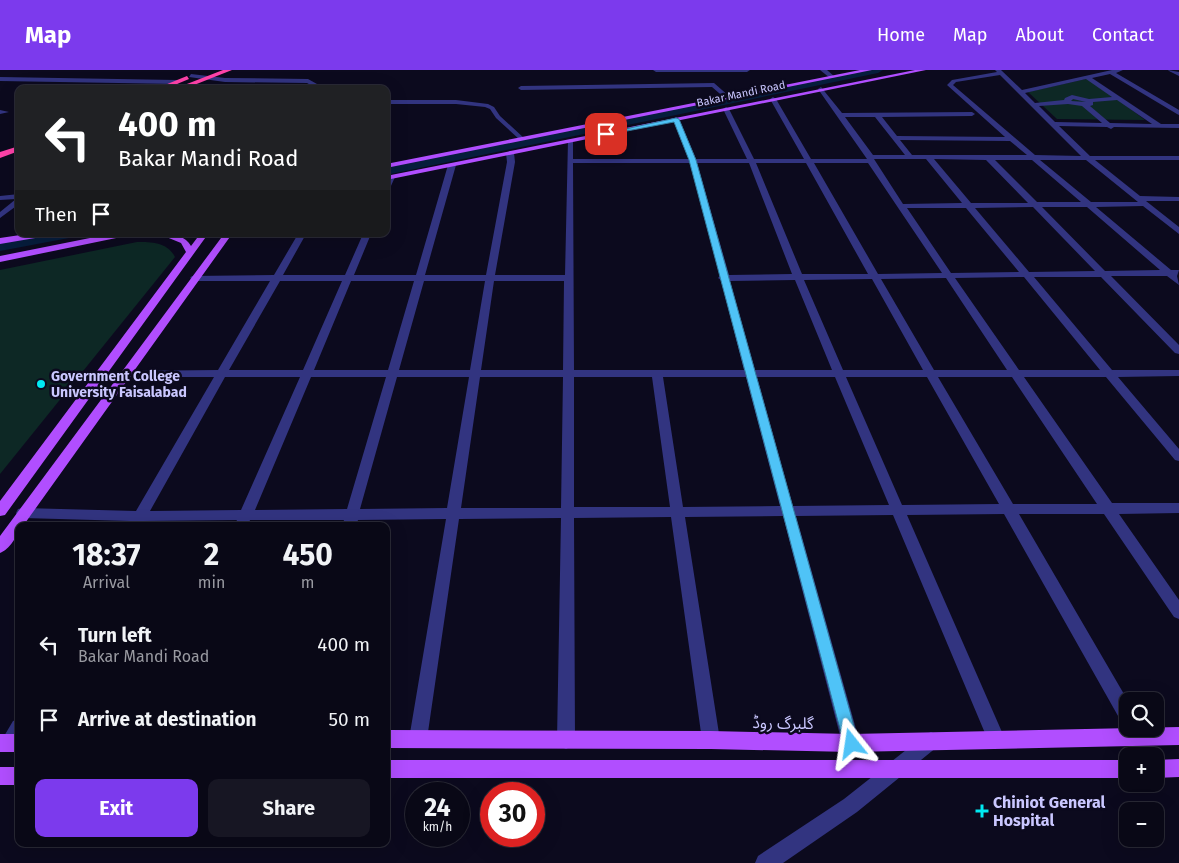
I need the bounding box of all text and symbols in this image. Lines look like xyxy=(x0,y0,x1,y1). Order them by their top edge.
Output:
text: Map xyxy=(25,21,71,49)
text: Home xyxy=(877,24,925,46)
text: Map xyxy=(953,24,987,46)
text: About xyxy=(1015,24,1064,46)
text: Contact xyxy=(1092,24,1154,46)
street label: Bakar Mandi Road xyxy=(696,78,786,110)
text: 400 m xyxy=(118,103,217,145)
icon: left xyxy=(35,105,100,170)
pin xyxy=(585,113,627,155)
icon: arrive xyxy=(592,120,620,148)
text: Bakar Mandi Road xyxy=(118,145,298,172)
icon: arrive xyxy=(87,200,115,228)
text: Then xyxy=(35,203,77,226)
place label: Government College University Faisalabad xyxy=(51,368,187,401)
marker: Government College University Faisalabad xyxy=(35,378,47,390)
text: 18:37 xyxy=(72,537,141,573)
text: 2 xyxy=(204,537,219,573)
text: 450 xyxy=(283,537,333,573)
text: Arrival xyxy=(83,573,130,592)
text: min xyxy=(198,573,225,592)
text: m xyxy=(301,573,315,592)
text: Turn left xyxy=(78,624,152,647)
icon: left xyxy=(35,631,63,659)
text: 400 m xyxy=(317,633,370,656)
text: Bakar Mandi Road xyxy=(78,647,209,666)
map controls xyxy=(1119,692,1164,847)
button: search xyxy=(1119,692,1164,737)
icon: arrive xyxy=(35,706,63,734)
text: Arrive at destination xyxy=(78,708,257,731)
text: 50 m xyxy=(329,708,370,731)
street label: گلبرگ روڈ xyxy=(752,713,814,733)
position arrow xyxy=(825,717,877,769)
button: + xyxy=(1119,747,1164,792)
button: Exit xyxy=(35,779,198,837)
button: Share xyxy=(208,779,370,837)
speed limit sign: 30 xyxy=(480,782,545,847)
text: 24 xyxy=(424,793,451,823)
place label: Chiniot General Hospital xyxy=(993,793,1106,830)
button: − xyxy=(1119,802,1164,847)
marker: Chiniot General Hospital xyxy=(975,804,989,818)
text: km/h xyxy=(423,820,452,834)

